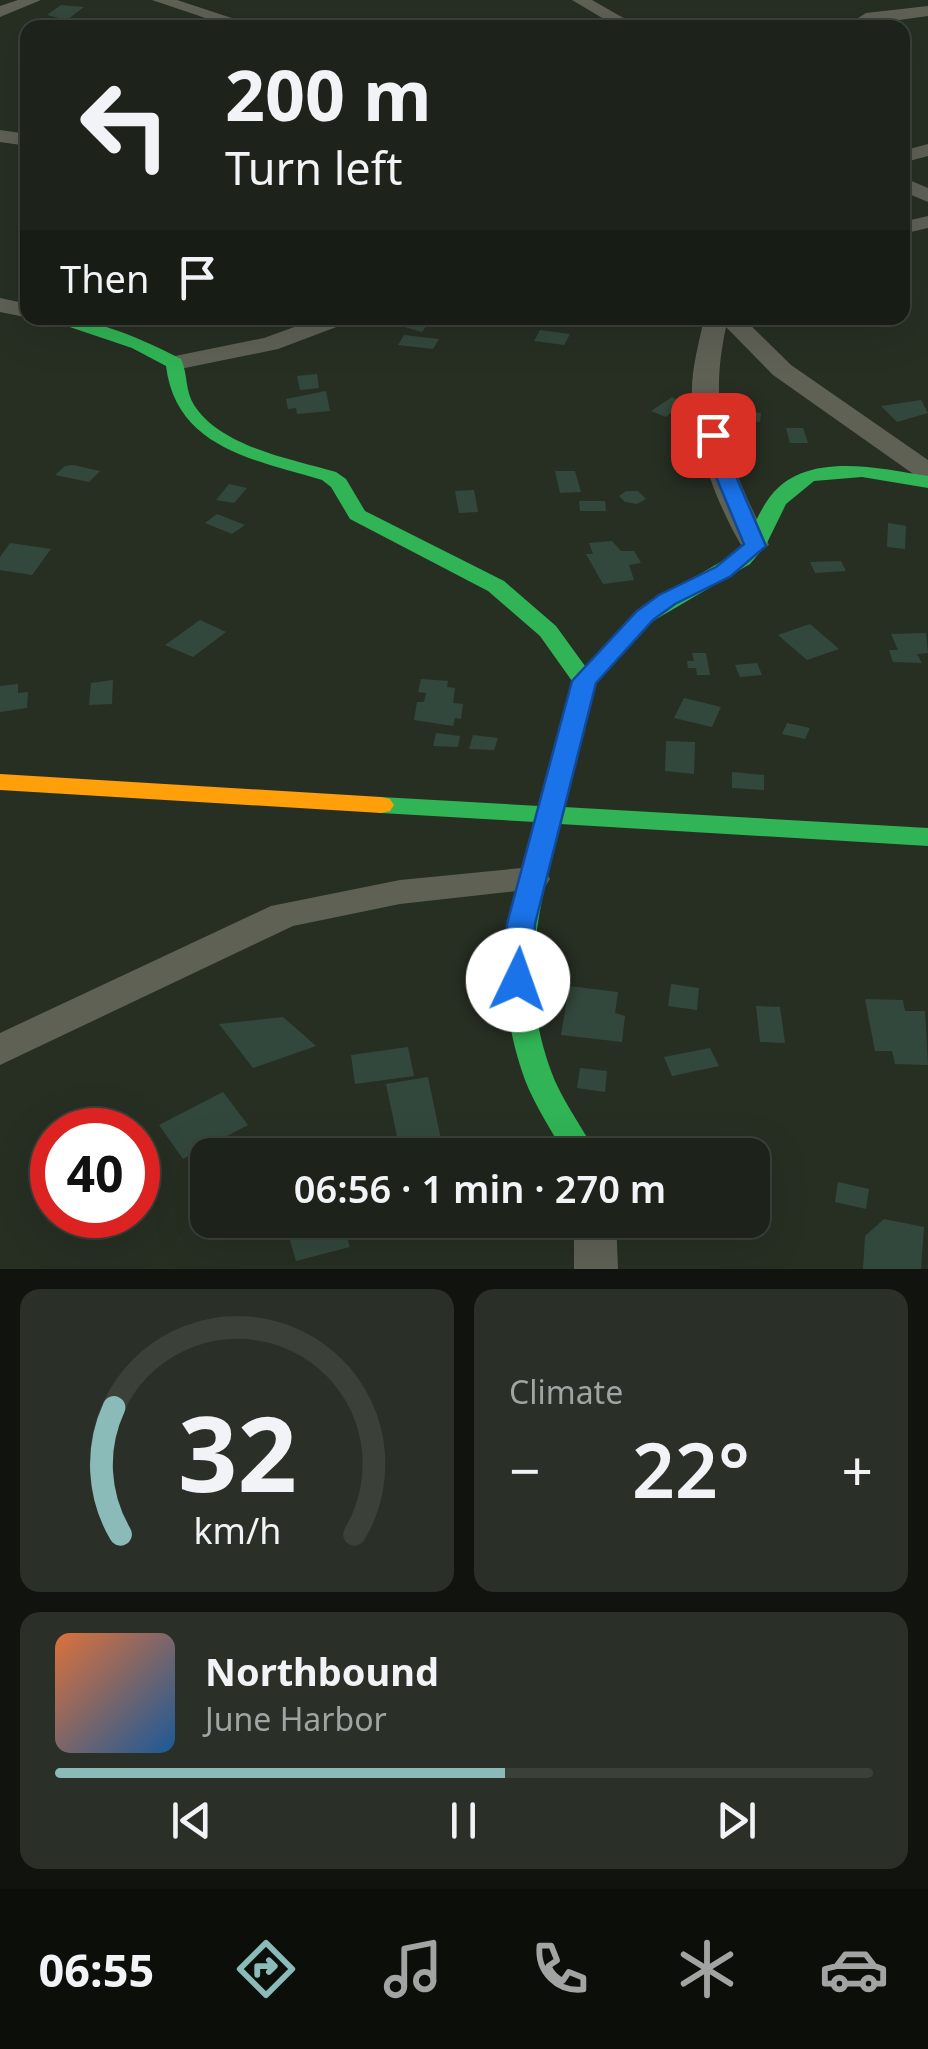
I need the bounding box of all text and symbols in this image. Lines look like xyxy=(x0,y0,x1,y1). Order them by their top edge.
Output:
text: 200 m xyxy=(225,46,432,142)
icon: left xyxy=(60,60,190,190)
text: Turn left xyxy=(225,137,402,198)
icon: arrive xyxy=(170,250,225,305)
text: Then xyxy=(60,252,150,304)
pin xyxy=(671,393,756,478)
icon: arrive xyxy=(686,408,741,463)
position arrow xyxy=(466,928,570,1032)
speed limit sign: 40 xyxy=(30,1108,160,1238)
text: 06:56 · 1 min · 270 m xyxy=(294,1162,666,1214)
text: Climate xyxy=(509,1370,623,1413)
text: 32 xyxy=(178,1381,296,1522)
text: 22° xyxy=(632,1418,750,1520)
text: − xyxy=(509,1432,540,1507)
text: + xyxy=(842,1432,873,1507)
text: km/h xyxy=(193,1506,281,1554)
text: Northbound xyxy=(205,1645,439,1697)
text: June Harbor xyxy=(205,1697,387,1740)
icon: previous xyxy=(164,1793,219,1848)
icon: pause xyxy=(436,1793,491,1848)
icon: next xyxy=(709,1793,764,1848)
icon: directions xyxy=(231,1934,301,2004)
icon: music xyxy=(378,1934,448,2004)
icon: phone xyxy=(525,1934,595,2004)
icon: climate xyxy=(672,1934,742,2004)
icon: car xyxy=(819,1934,889,2004)
text: 06:55 xyxy=(39,1939,154,2000)

